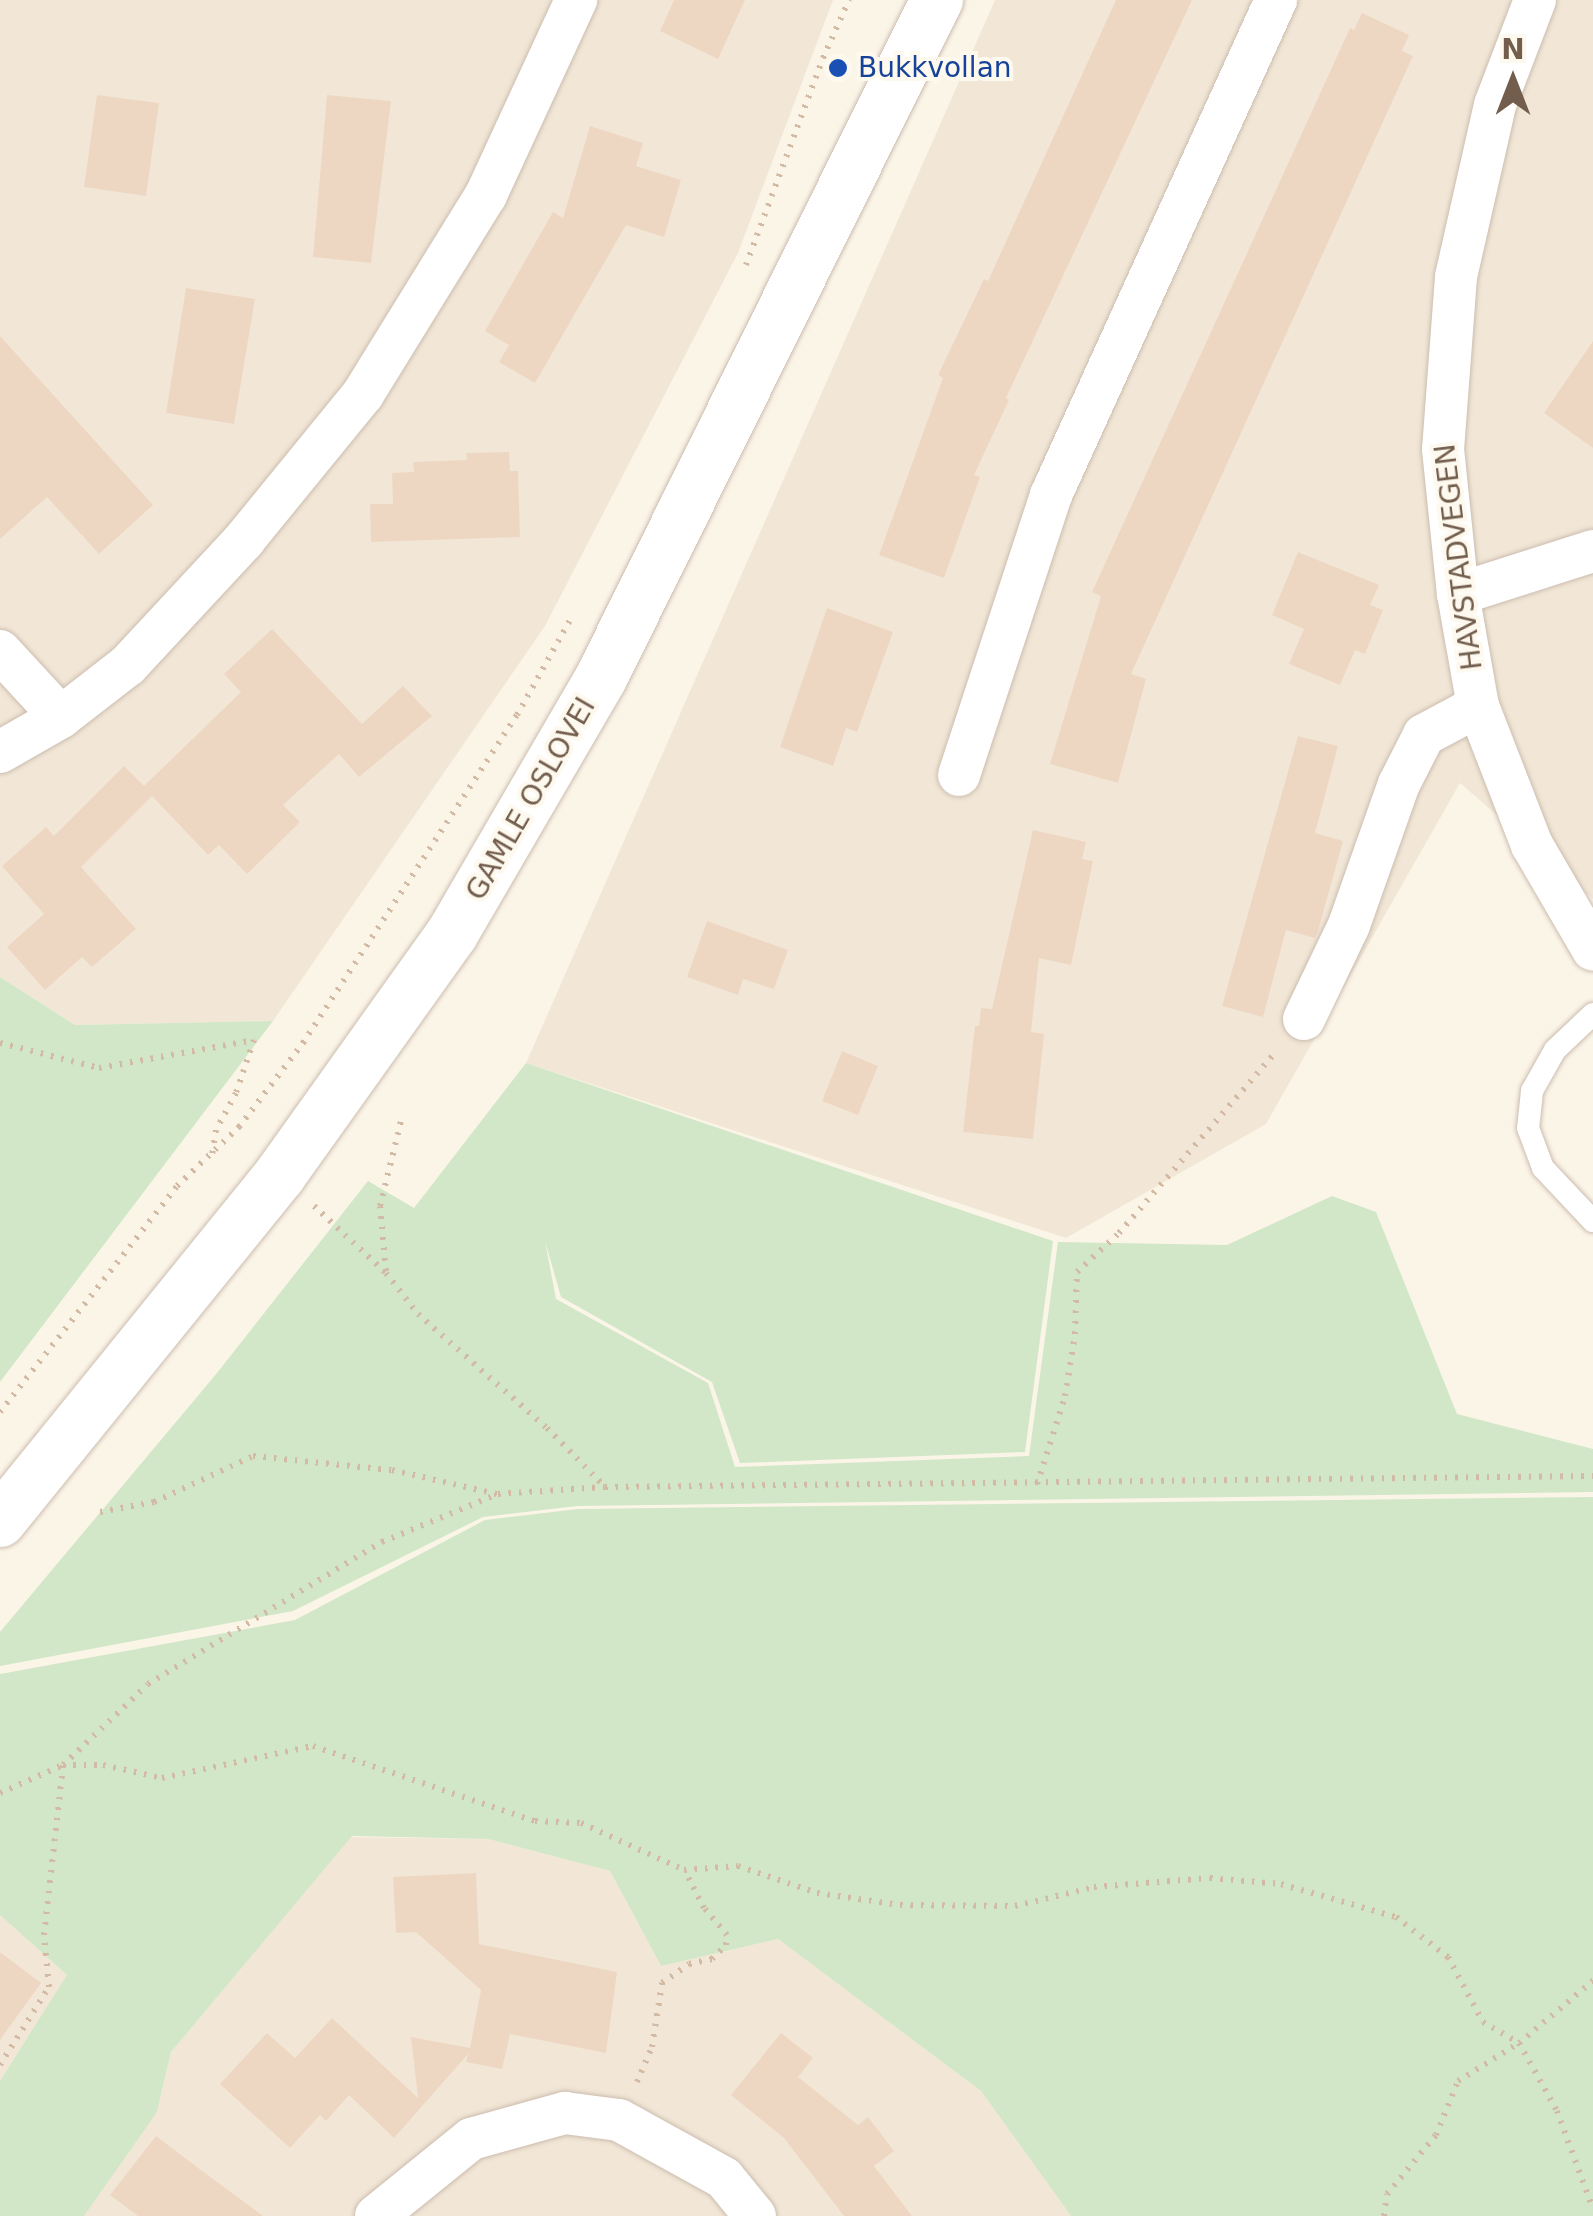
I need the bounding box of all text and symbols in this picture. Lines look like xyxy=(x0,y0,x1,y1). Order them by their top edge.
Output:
north arrow xyxy=(1463,30,1563,130)
text: N xyxy=(1501,33,1525,66)
place label: Bukkvollan xyxy=(858,51,1012,85)
marker: Bukkvollan xyxy=(827,57,849,79)
street label: HAVSTADVEGEN xyxy=(1428,442,1490,672)
street label: GAMLE OSLOVEI xyxy=(459,692,603,906)

